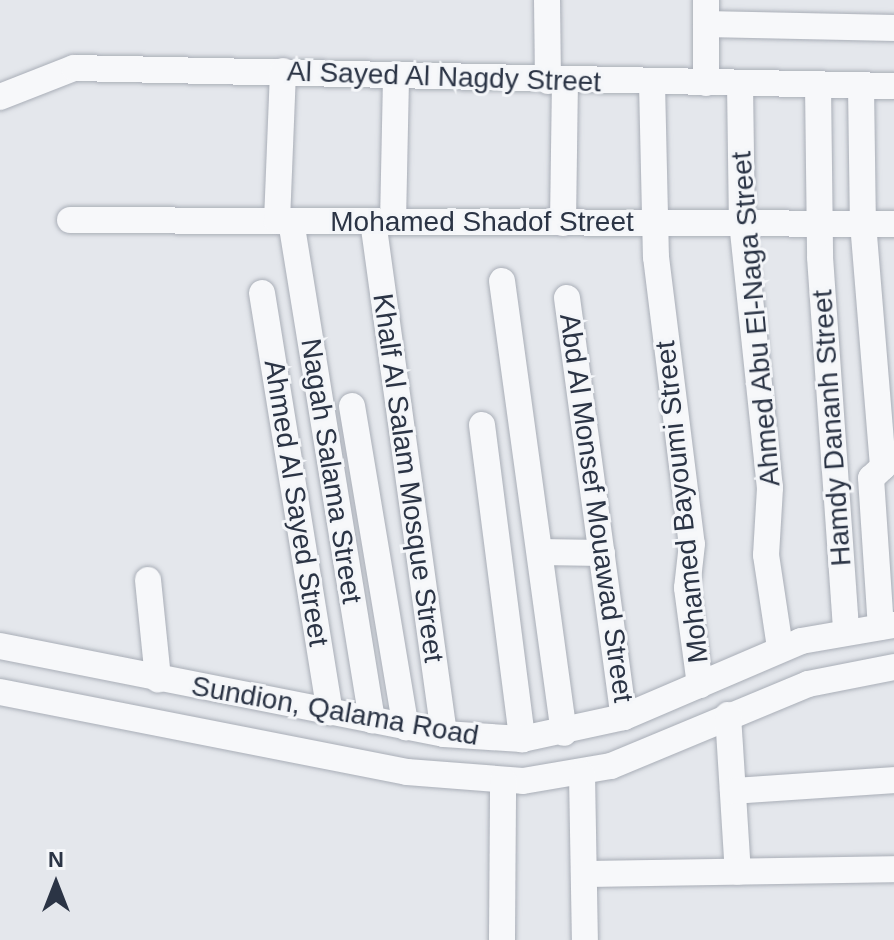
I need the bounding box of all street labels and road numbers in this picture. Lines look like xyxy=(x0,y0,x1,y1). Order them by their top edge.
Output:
street label: Al Sayed Al Nagdy Street xyxy=(286,55,602,99)
street label: Ahmed Abu El-Naga Street xyxy=(725,149,787,489)
street label: Mohamed Shadof Street xyxy=(330,205,634,239)
street label: Hamdy Dananh Street xyxy=(806,289,858,567)
street label: Khalf Al Salam Mosque Street xyxy=(365,291,451,665)
street label: Abd Al Monsef Mouawad Street xyxy=(552,311,640,705)
street label: Nagah Salama Street xyxy=(293,336,369,606)
street label: Mohamed Bayoumi Street xyxy=(648,339,716,665)
street label: Ahmed Al Sayed Street xyxy=(257,357,335,649)
street label: Sundion, Qalama Road xyxy=(189,669,481,753)

